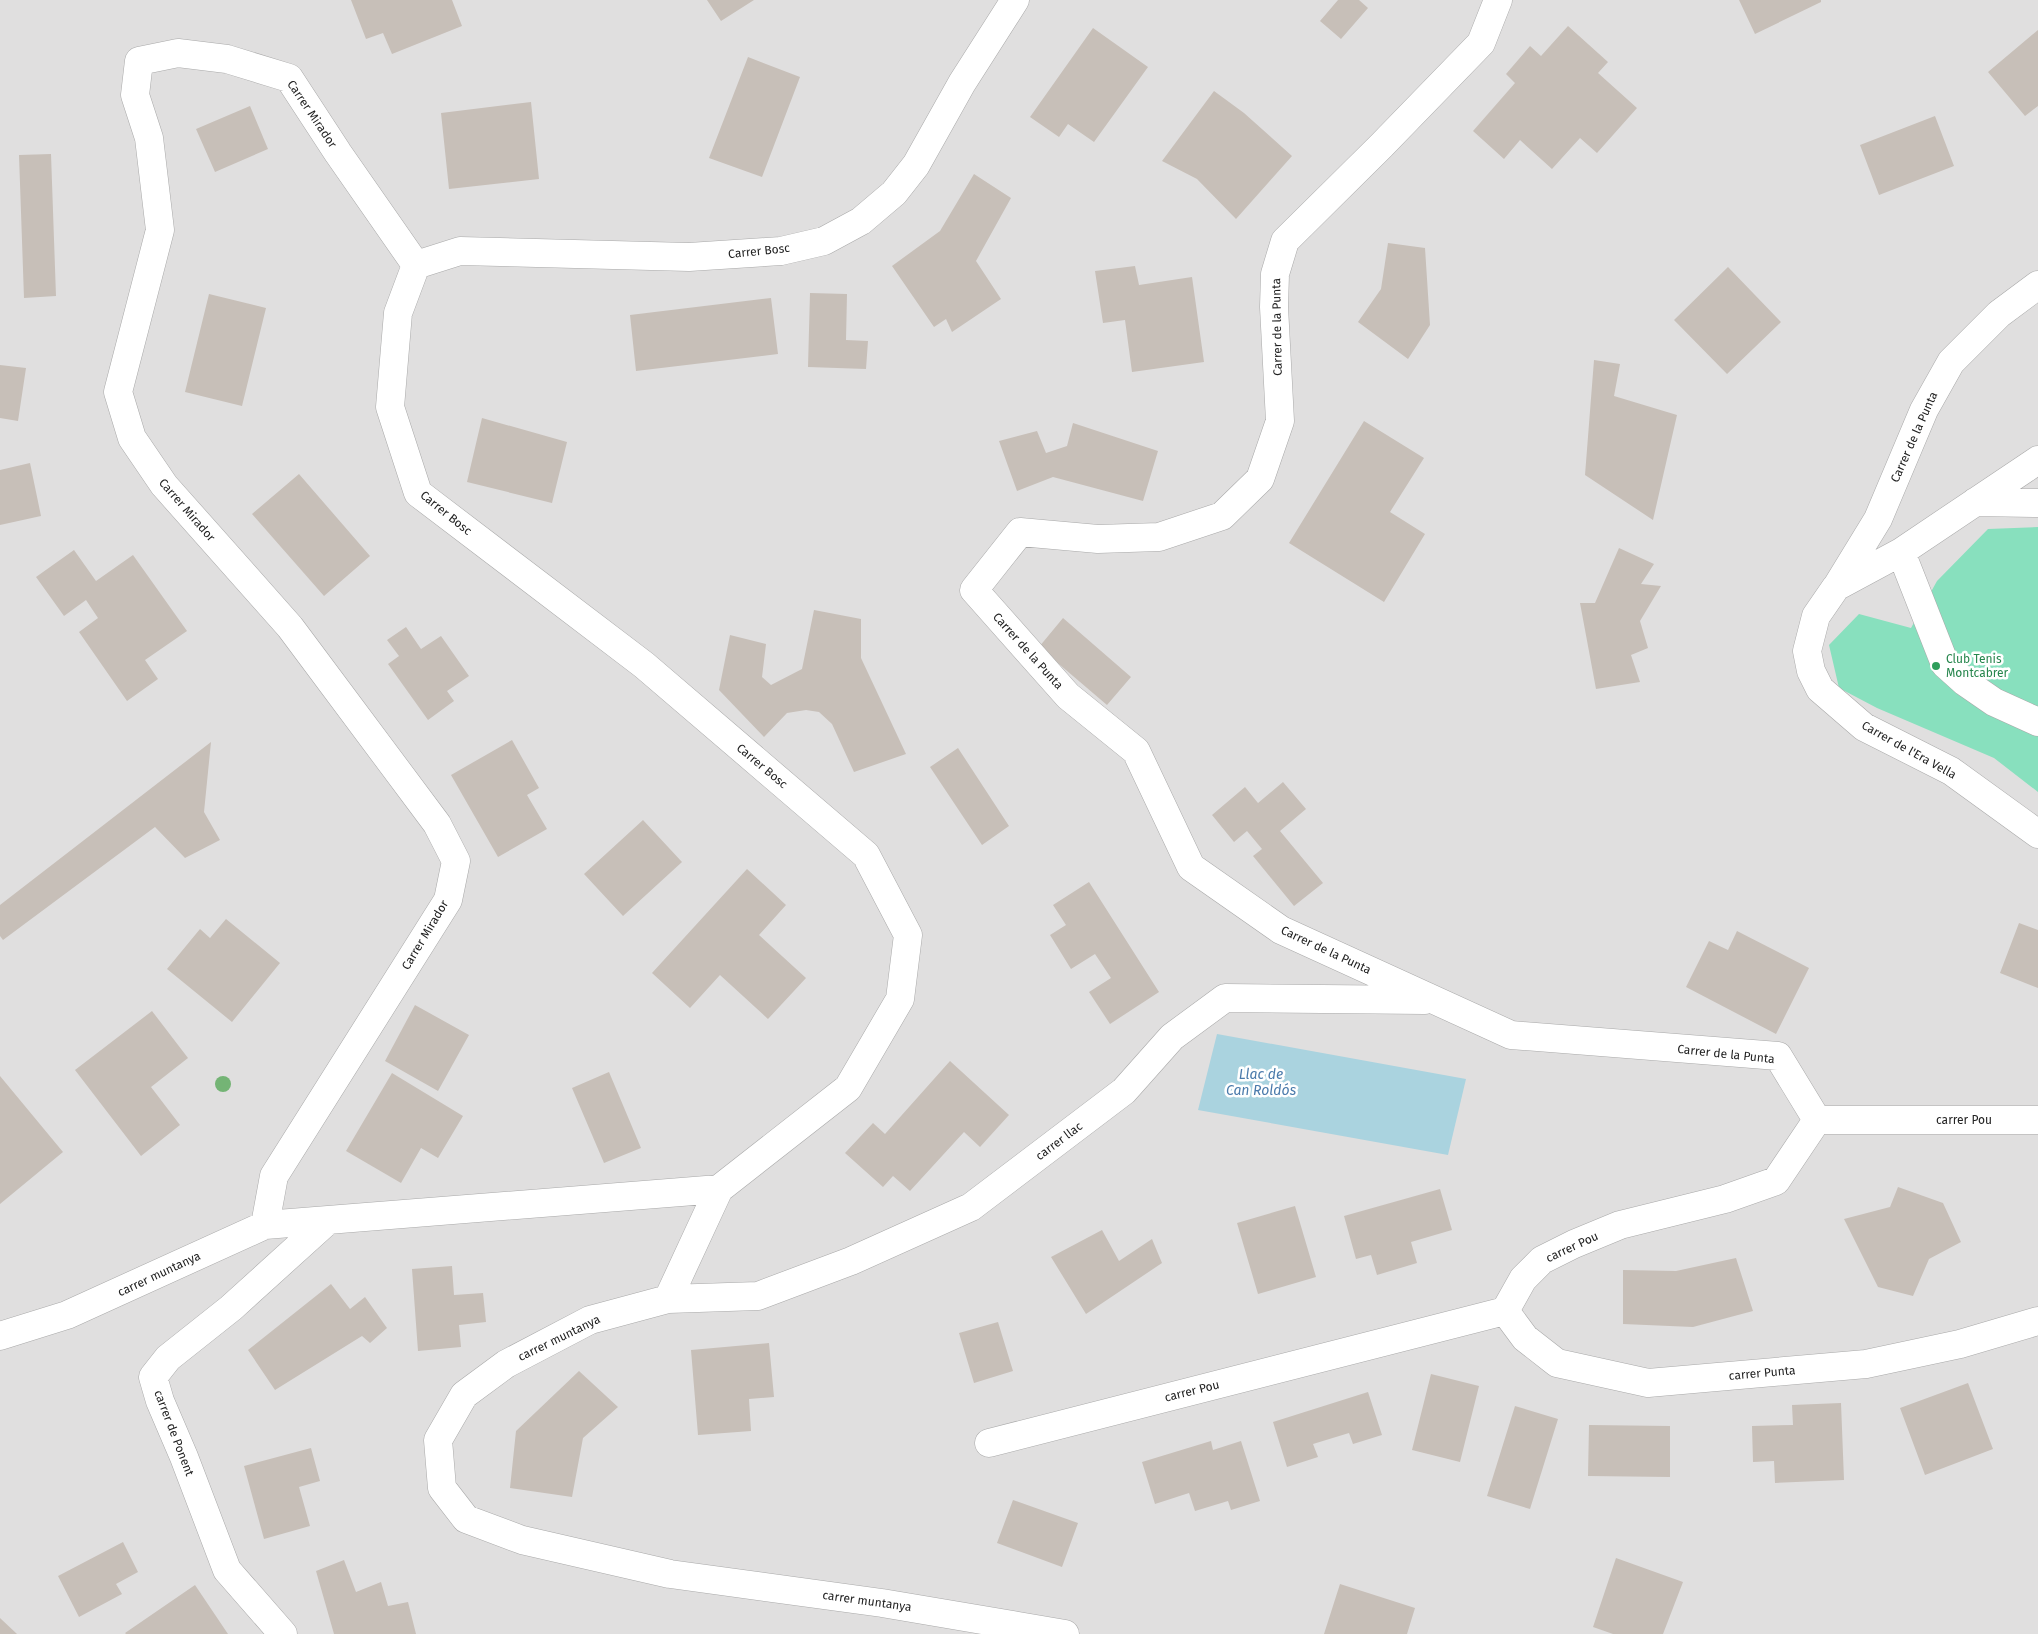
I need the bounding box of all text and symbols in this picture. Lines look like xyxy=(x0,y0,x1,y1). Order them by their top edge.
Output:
street label: Carrer Mirador xyxy=(284,77,340,151)
street label: Carrer Bosc xyxy=(727,241,791,261)
street label: Carrer de la Punta xyxy=(1269,278,1285,376)
street label: Carrer de la Punta xyxy=(1888,389,1940,485)
street label: Carrer Mirador xyxy=(156,476,218,545)
street label: Carrer Bosc xyxy=(417,488,475,538)
street label: Carrer de la Punta xyxy=(990,610,1066,692)
place label: Club Tenis Montcabrer xyxy=(1946,652,2009,680)
marker: Club Tenis Montcabrer xyxy=(1930,660,1942,672)
street label: Carrer de l'Era Vella xyxy=(1859,718,1959,782)
street label: Carrer Bosc xyxy=(734,741,790,791)
street label: Carrer Mirador xyxy=(399,897,451,972)
street label: Carrer de la Punta xyxy=(1279,923,1373,977)
street label: Carrer de la Punta xyxy=(1677,1042,1775,1066)
water label: Llac de Can Roldós xyxy=(1226,1066,1297,1099)
street label: carrer Pou xyxy=(1936,1113,1992,1127)
street label: carrer llac xyxy=(1033,1119,1085,1163)
street label: carrer Pou xyxy=(1544,1229,1600,1265)
street label: carrer muntanya xyxy=(115,1249,203,1299)
street label: carrer muntanya xyxy=(516,1312,602,1364)
street label: carrer Punta xyxy=(1728,1363,1796,1383)
street label: carrer Pou xyxy=(1163,1377,1221,1405)
street label: carrer de Ponent xyxy=(151,1388,197,1479)
street label: carrer muntanya xyxy=(822,1588,912,1614)

